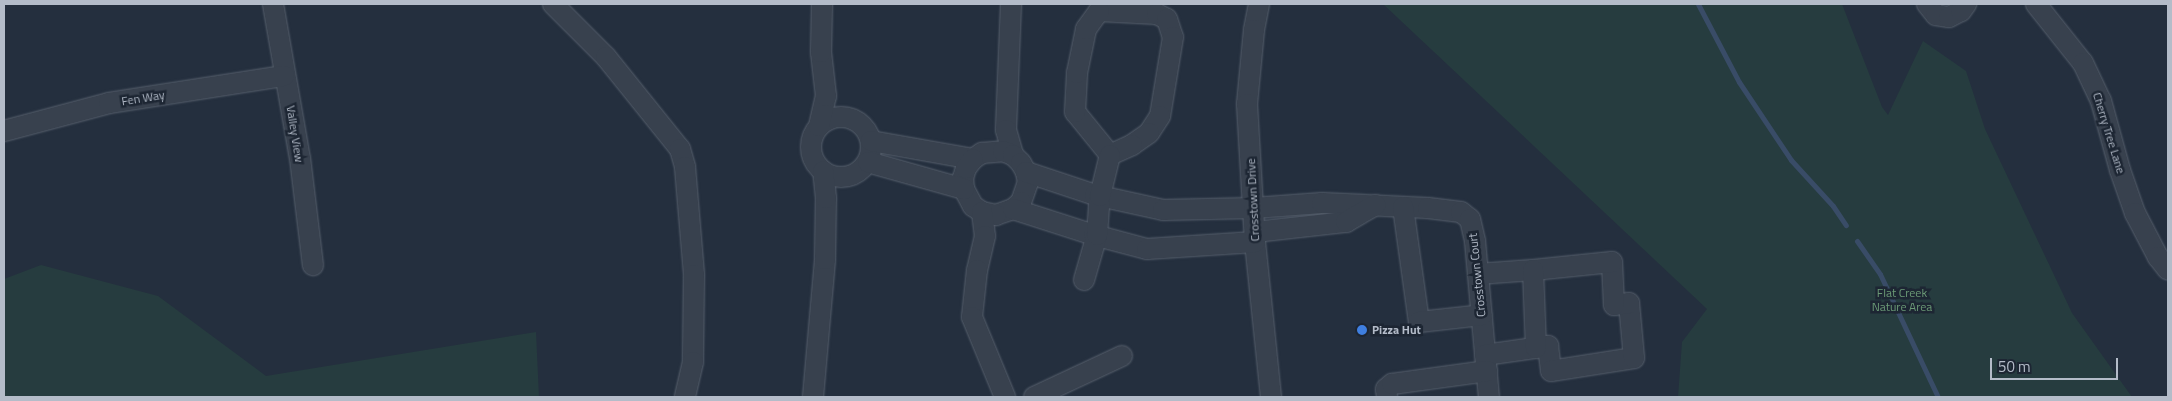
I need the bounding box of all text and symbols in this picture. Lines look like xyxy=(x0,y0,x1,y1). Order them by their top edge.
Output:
street label: Fen Way xyxy=(120,87,166,109)
street label: Cherry Tree Lane xyxy=(2090,91,2128,175)
street label: Valley View xyxy=(283,105,307,163)
street label: Crosstown Drive xyxy=(1244,158,1262,242)
street label: Crosstown Court xyxy=(1465,232,1489,318)
park label: Flat Creek Nature Area xyxy=(1872,286,1932,314)
place label: Pizza Hut xyxy=(1372,323,1421,337)
marker: Pizza Hut xyxy=(1356,324,1368,336)
scale bar xyxy=(1992,348,2120,380)
text: 50 m xyxy=(1998,355,2031,378)

